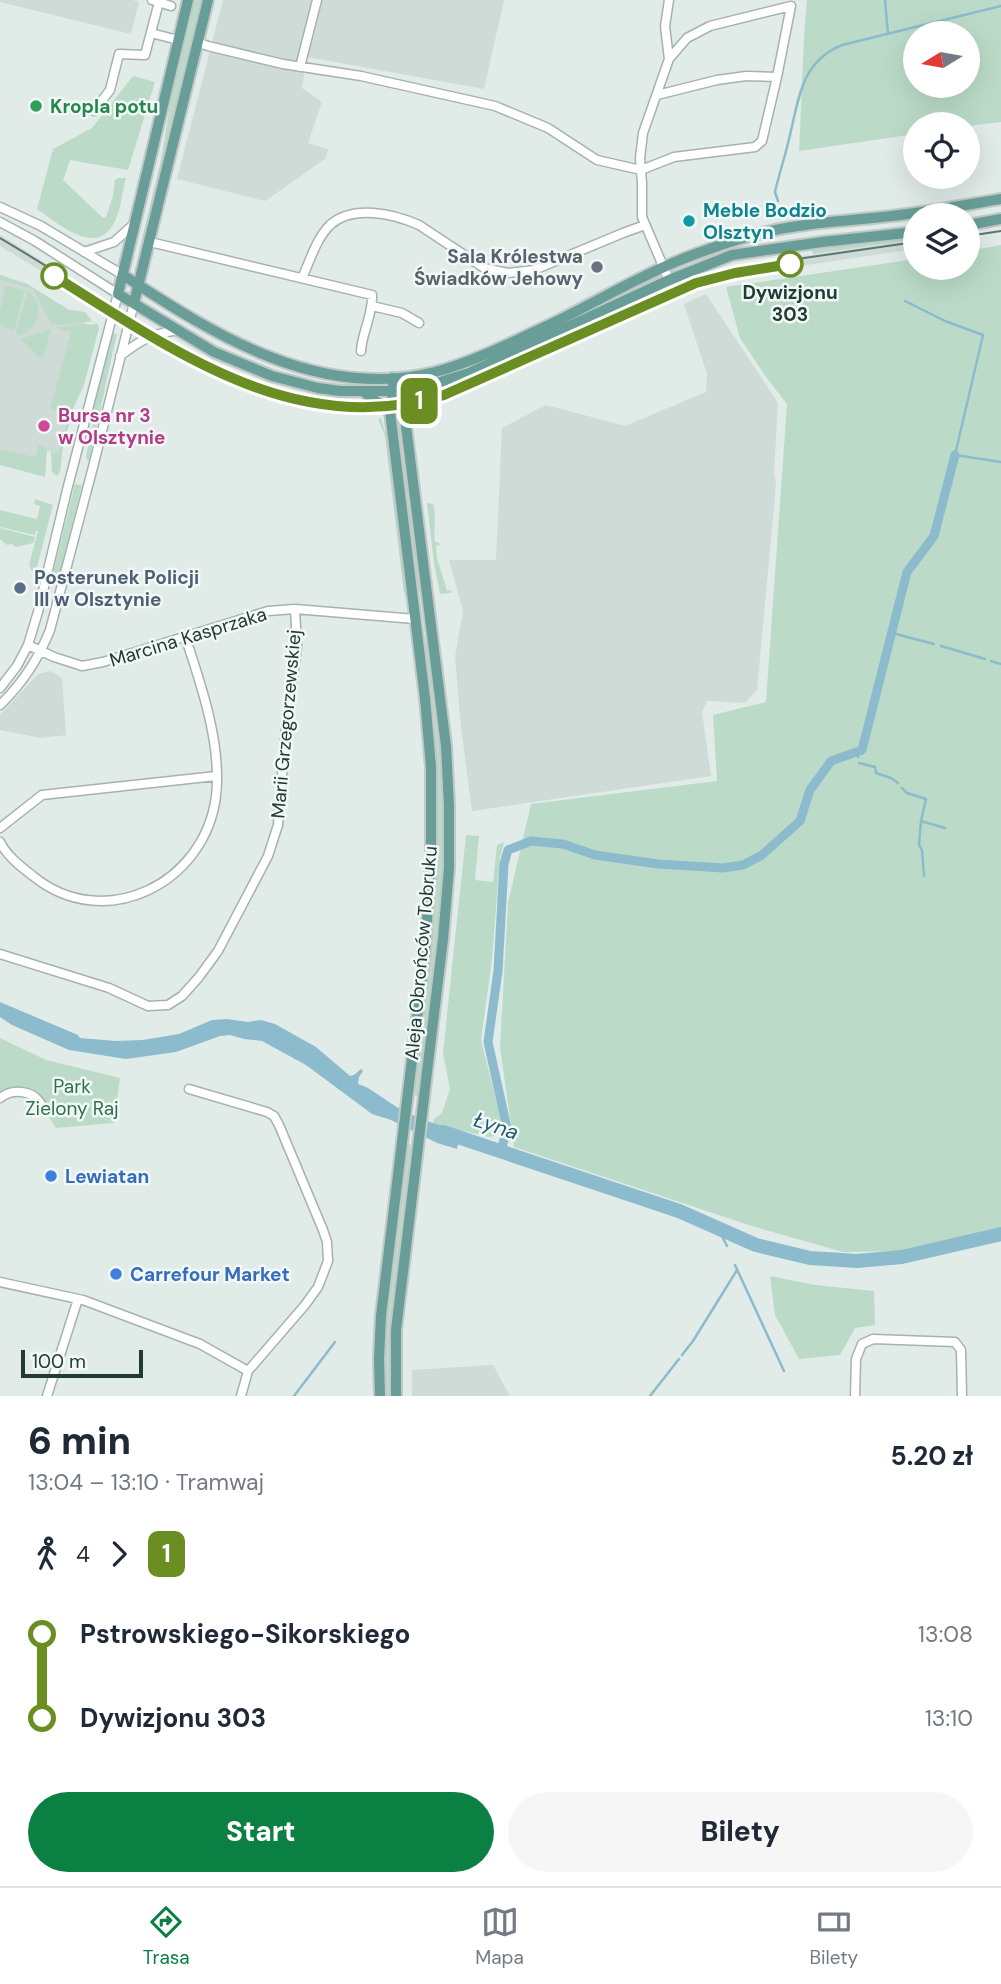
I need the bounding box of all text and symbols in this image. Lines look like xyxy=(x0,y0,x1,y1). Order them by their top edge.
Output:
north arrow xyxy=(903,21,980,98)
map controls xyxy=(903,21,980,280)
place label: Kropla potu xyxy=(50,94,158,119)
marker: Kropla potu xyxy=(28,98,44,114)
button: locate xyxy=(903,112,980,189)
place label: Meble Bodzio Olsztyn xyxy=(703,198,827,245)
button: layers xyxy=(903,203,980,280)
marker: Meble Bodzio Olsztyn xyxy=(681,213,697,229)
place label: Sala Królestwa Świadków Jehowy xyxy=(414,244,584,291)
marker: Dywizjonu 303 xyxy=(777,251,803,277)
marker: Sala Królestwa Świadków Jehowy xyxy=(589,259,605,275)
unlabelled marker xyxy=(41,263,67,289)
place label: Dywizjonu 303 xyxy=(742,280,838,327)
line badge: 1 xyxy=(396,378,442,424)
text: 1 xyxy=(415,385,423,416)
place label: Bursa nr 3 w Olsztynie xyxy=(58,403,166,450)
marker: Bursa nr 3 w Olsztynie xyxy=(36,418,52,434)
place label: Posterunek Policji III w Olsztynie xyxy=(34,565,199,612)
marker: Posterunek Policji III w Olsztynie xyxy=(12,580,28,596)
street label: Marcina Kasprzaka xyxy=(106,601,270,673)
street label: Marii Grzegorzewskiej xyxy=(265,628,307,820)
street label: Aleja Obrońców Tobruku xyxy=(399,845,443,1061)
park label: Park Zielony Raj xyxy=(25,1074,119,1121)
water label: Łyna xyxy=(470,1105,522,1147)
place label: Lewiatan xyxy=(65,1164,149,1189)
marker: Lewiatan xyxy=(43,1168,59,1184)
place label: Carrefour Market xyxy=(130,1262,290,1287)
marker: Carrefour Market xyxy=(108,1266,124,1282)
scale bar xyxy=(21,1347,144,1379)
text: 100 m xyxy=(32,1349,86,1374)
text: 6 min xyxy=(28,1416,131,1466)
text: 5.20 zł xyxy=(891,1439,973,1473)
text: 13:04 – 13:10 · Tramwaj xyxy=(28,1467,264,1497)
icon: walk xyxy=(28,1535,66,1573)
icon: forward xyxy=(100,1535,138,1573)
text: 1 xyxy=(162,1538,171,1569)
text: 4 xyxy=(76,1539,90,1569)
text: Pstrowskiego-Sikorskiego xyxy=(80,1617,410,1651)
text: 13:08 xyxy=(918,1619,973,1649)
text: Dywizjonu 303 xyxy=(80,1701,266,1735)
text: 13:10 xyxy=(925,1703,973,1733)
button: Start xyxy=(28,1792,494,1872)
button: Bilety xyxy=(508,1792,973,1872)
tab: Trasa xyxy=(143,1903,190,1970)
tab: Mapa xyxy=(475,1903,524,1970)
tab: Bilety xyxy=(809,1903,858,1970)

